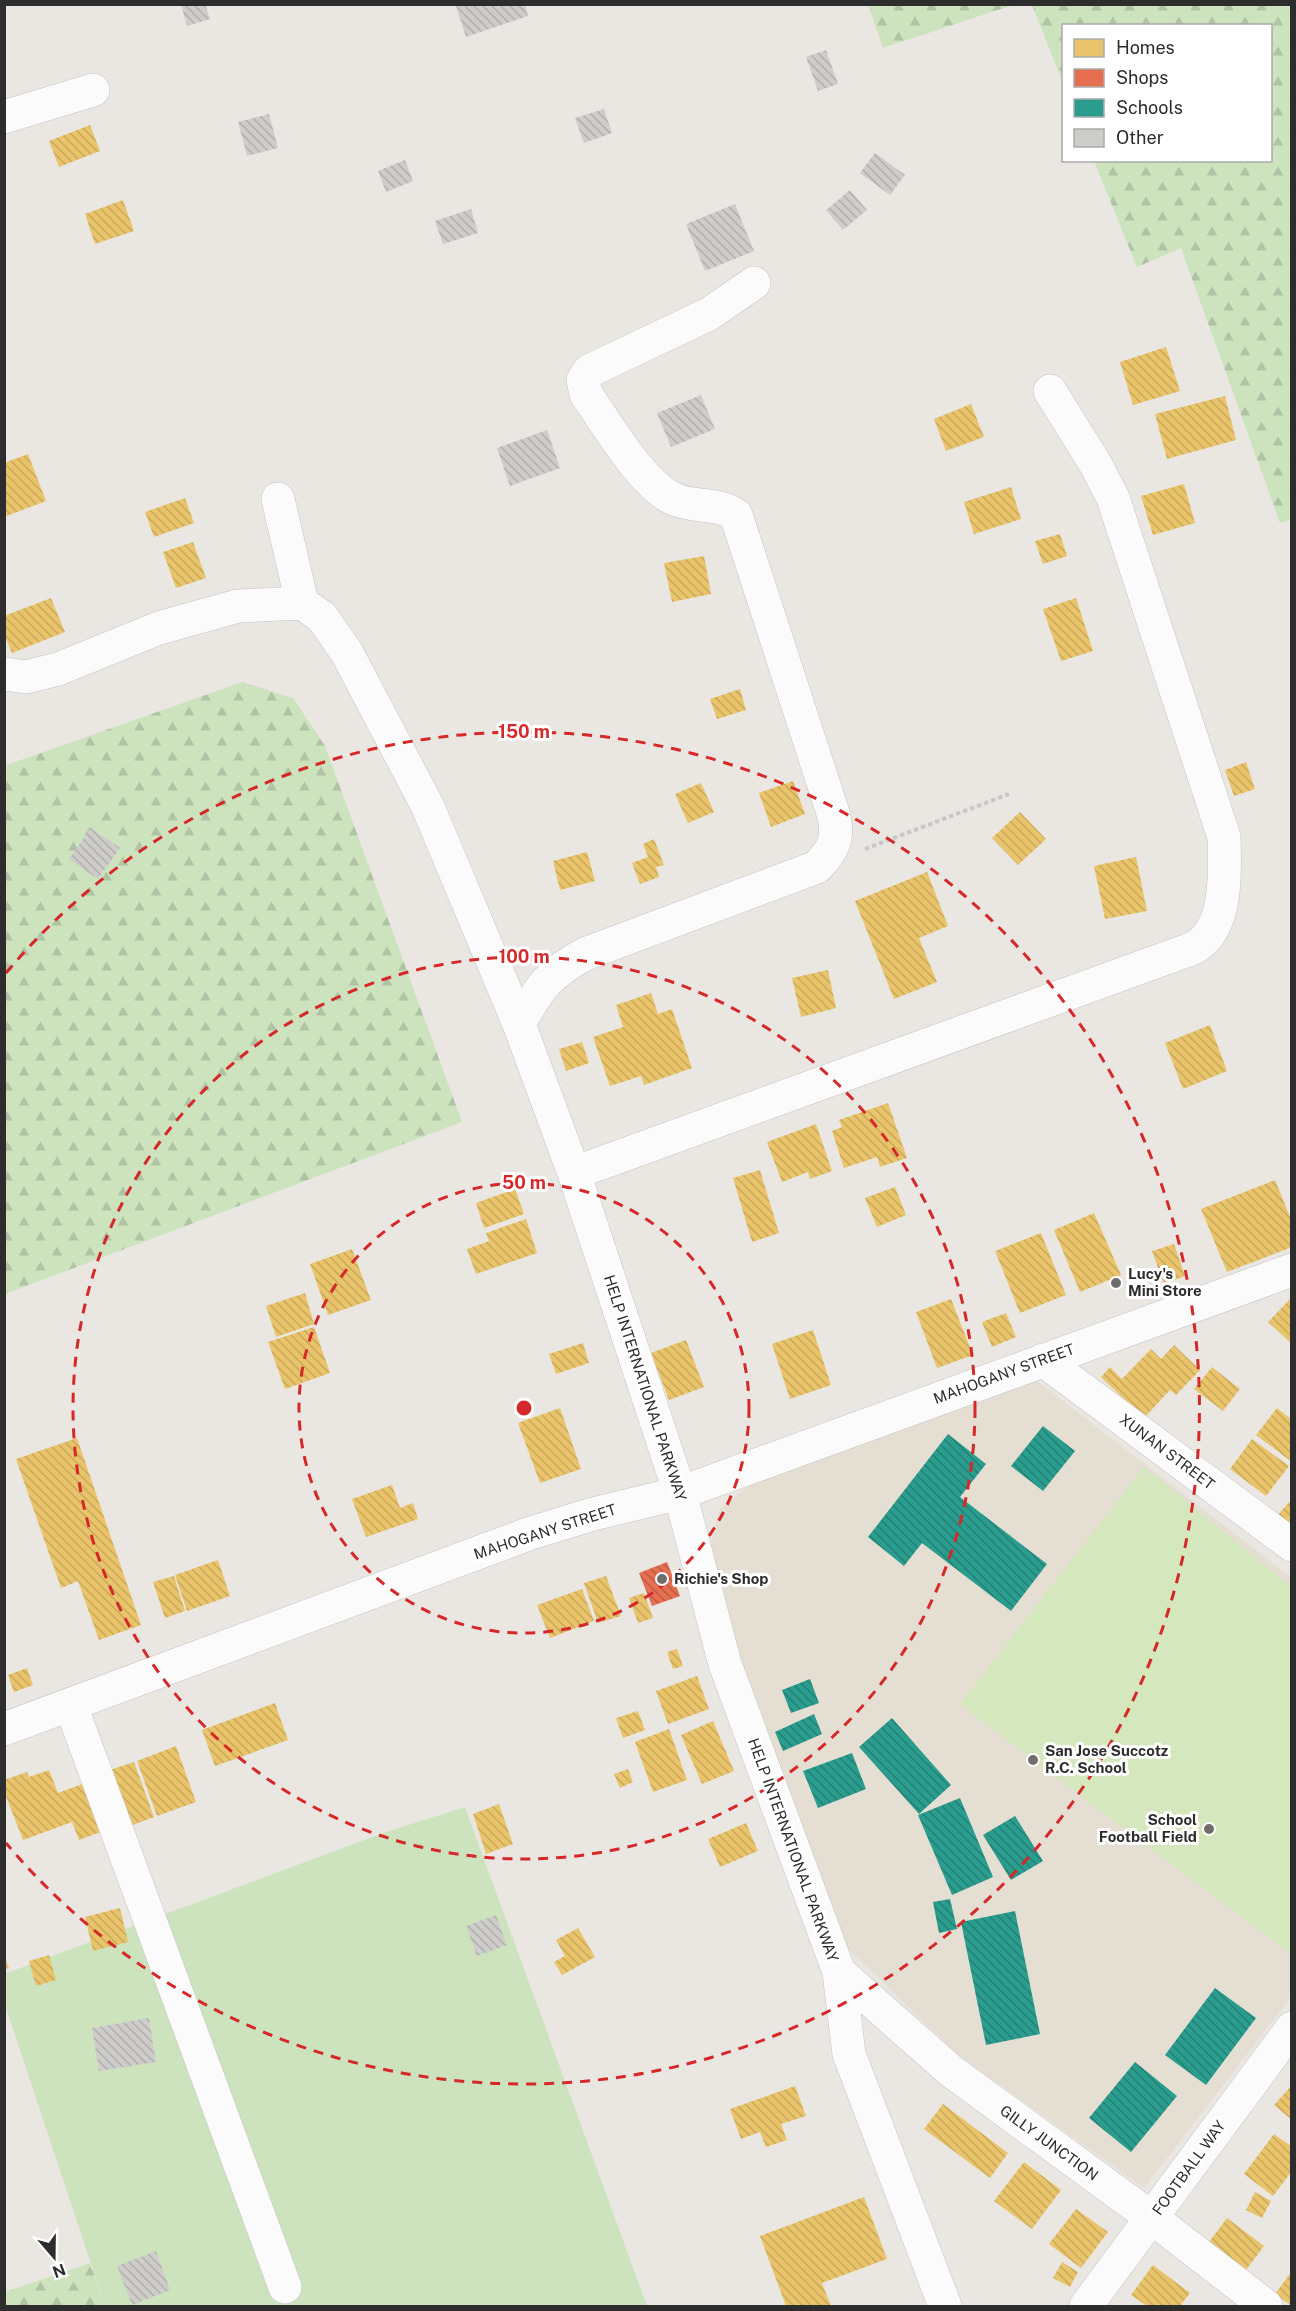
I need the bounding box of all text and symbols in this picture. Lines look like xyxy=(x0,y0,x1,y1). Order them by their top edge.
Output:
legend xyxy=(1062,24,1272,162)
text: Homes xyxy=(1116,37,1175,58)
text: Shops xyxy=(1116,67,1168,88)
text: Schools xyxy=(1116,97,1183,118)
text: Other xyxy=(1116,127,1164,148)
text: 150 m xyxy=(498,721,550,742)
text: 100 m xyxy=(498,946,550,967)
text: 50 m xyxy=(502,1172,546,1193)
place label: Lucy's Mini Store xyxy=(1128,1265,1202,1299)
street label: HELP INTERNATIONAL PARKWAY xyxy=(601,1273,690,1503)
marker: Lucy's Mini Store xyxy=(1109,1276,1123,1290)
street label: MAHOGANY STREET xyxy=(931,1340,1077,1407)
centre of rings xyxy=(514,1398,534,1418)
street label: XUNAN STREET xyxy=(1117,1410,1218,1493)
street label: MAHOGANY STREET xyxy=(472,1500,618,1563)
place label: Richie's Shop xyxy=(674,1570,768,1587)
marker: Richie's Shop xyxy=(655,1572,669,1586)
street label: HELP INTERNATIONAL PARKWAY xyxy=(745,1736,842,1964)
place label: San Jose Succotz R.C. School xyxy=(1045,1742,1168,1776)
marker: San Jose Succotz R.C. School xyxy=(1026,1753,1040,1767)
place label: School Football Field xyxy=(1099,1811,1197,1845)
marker: School Football Field xyxy=(1202,1822,1216,1836)
street label: GILLY JUNCTION xyxy=(997,2101,1102,2184)
street label: FOOTBALL WAY xyxy=(1149,2117,1229,2218)
north arrow xyxy=(24,2227,84,2287)
text: N xyxy=(50,2260,68,2282)

